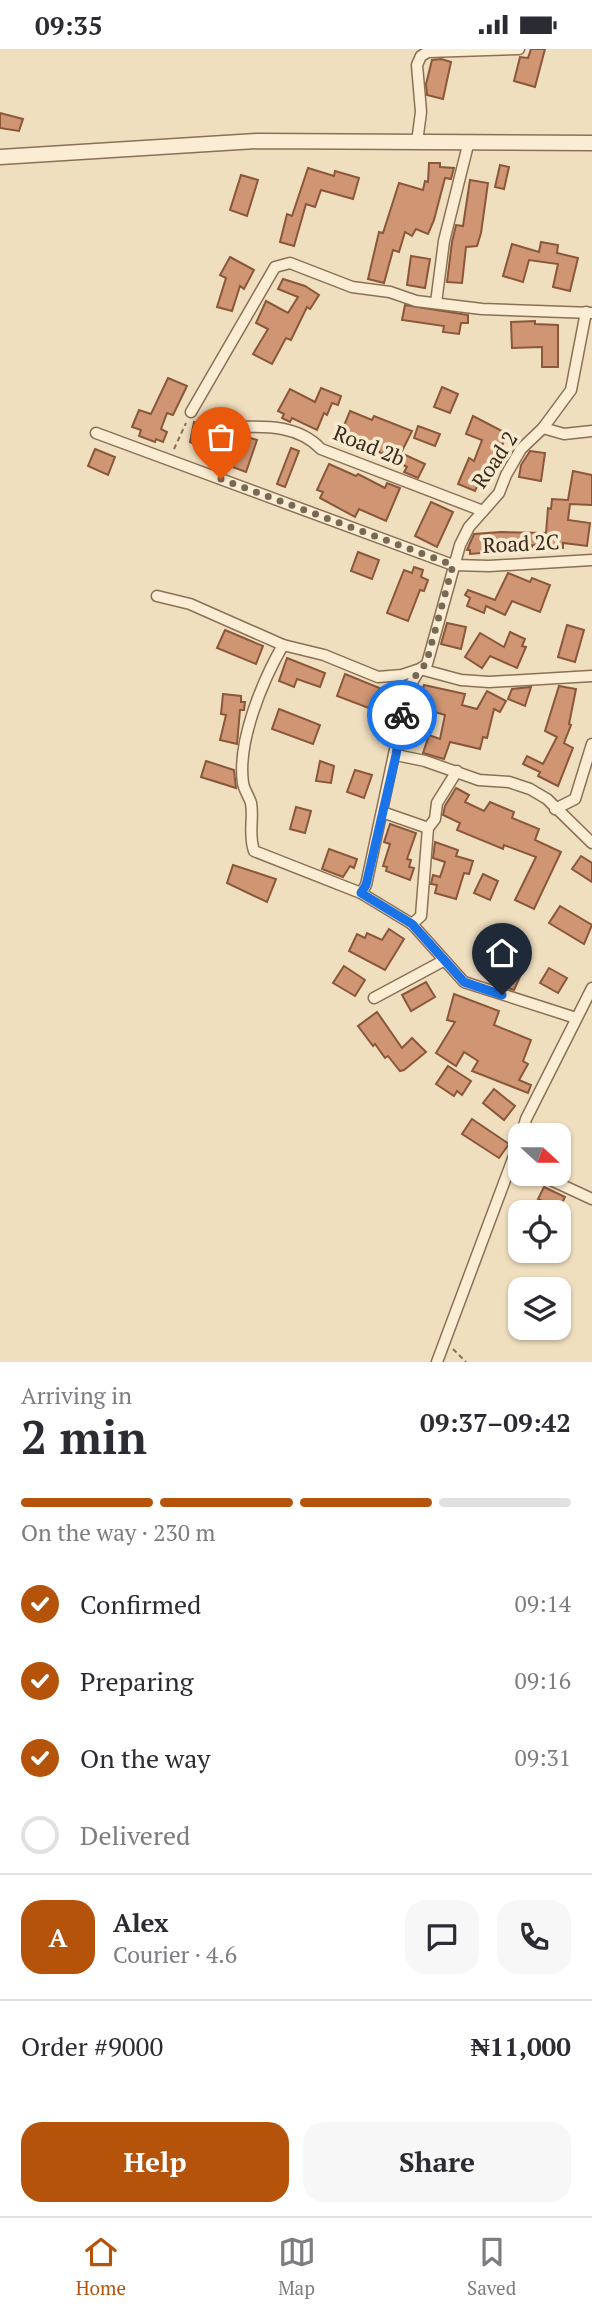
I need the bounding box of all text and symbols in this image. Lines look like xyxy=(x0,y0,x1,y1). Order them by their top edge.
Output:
text: 09:35 xyxy=(35,8,103,42)
pin xyxy=(191,407,251,479)
icon: bag xyxy=(202,418,240,456)
street label: Road 2b xyxy=(330,418,409,472)
street label: Road 2 xyxy=(465,425,523,493)
street label: Road 2C xyxy=(482,527,560,559)
courier xyxy=(367,680,437,750)
icon: bike xyxy=(383,696,421,734)
pin xyxy=(472,923,532,995)
icon: home xyxy=(483,934,521,972)
north arrow xyxy=(508,1123,570,1187)
map controls xyxy=(508,1123,571,1340)
button: locate xyxy=(508,1200,571,1263)
button: layers xyxy=(508,1277,571,1340)
text: Arriving in xyxy=(21,1380,132,1411)
text: 09:37–09:42 xyxy=(420,1405,571,1439)
text: 2 min xyxy=(21,1406,147,1467)
text: On the way · 230 m xyxy=(21,1517,215,1548)
icon: check xyxy=(21,1585,59,1623)
text: Confirmed xyxy=(80,1587,201,1621)
text: 09:14 xyxy=(514,1588,571,1619)
icon: check xyxy=(21,1662,59,1700)
text: Preparing xyxy=(80,1664,193,1698)
text: 09:16 xyxy=(514,1665,571,1696)
icon: check xyxy=(21,1739,59,1777)
text: On the way xyxy=(80,1741,211,1775)
text: 09:31 xyxy=(514,1742,571,1773)
text: Delivered xyxy=(80,1818,190,1852)
button: chat xyxy=(405,1900,479,1974)
button: phone xyxy=(497,1900,571,1974)
text: Alex xyxy=(113,1905,169,1939)
text: A xyxy=(49,1920,67,1954)
text: Courier · 4.6 xyxy=(113,1939,237,1970)
text: Order #9000 xyxy=(21,2029,163,2063)
text: ₦11,000 xyxy=(471,2029,571,2063)
button: Help xyxy=(21,2122,289,2202)
button: Share xyxy=(303,2122,571,2202)
tab: Home xyxy=(76,2233,126,2300)
tab: Map xyxy=(278,2233,316,2300)
tab: Saved xyxy=(467,2233,516,2300)

